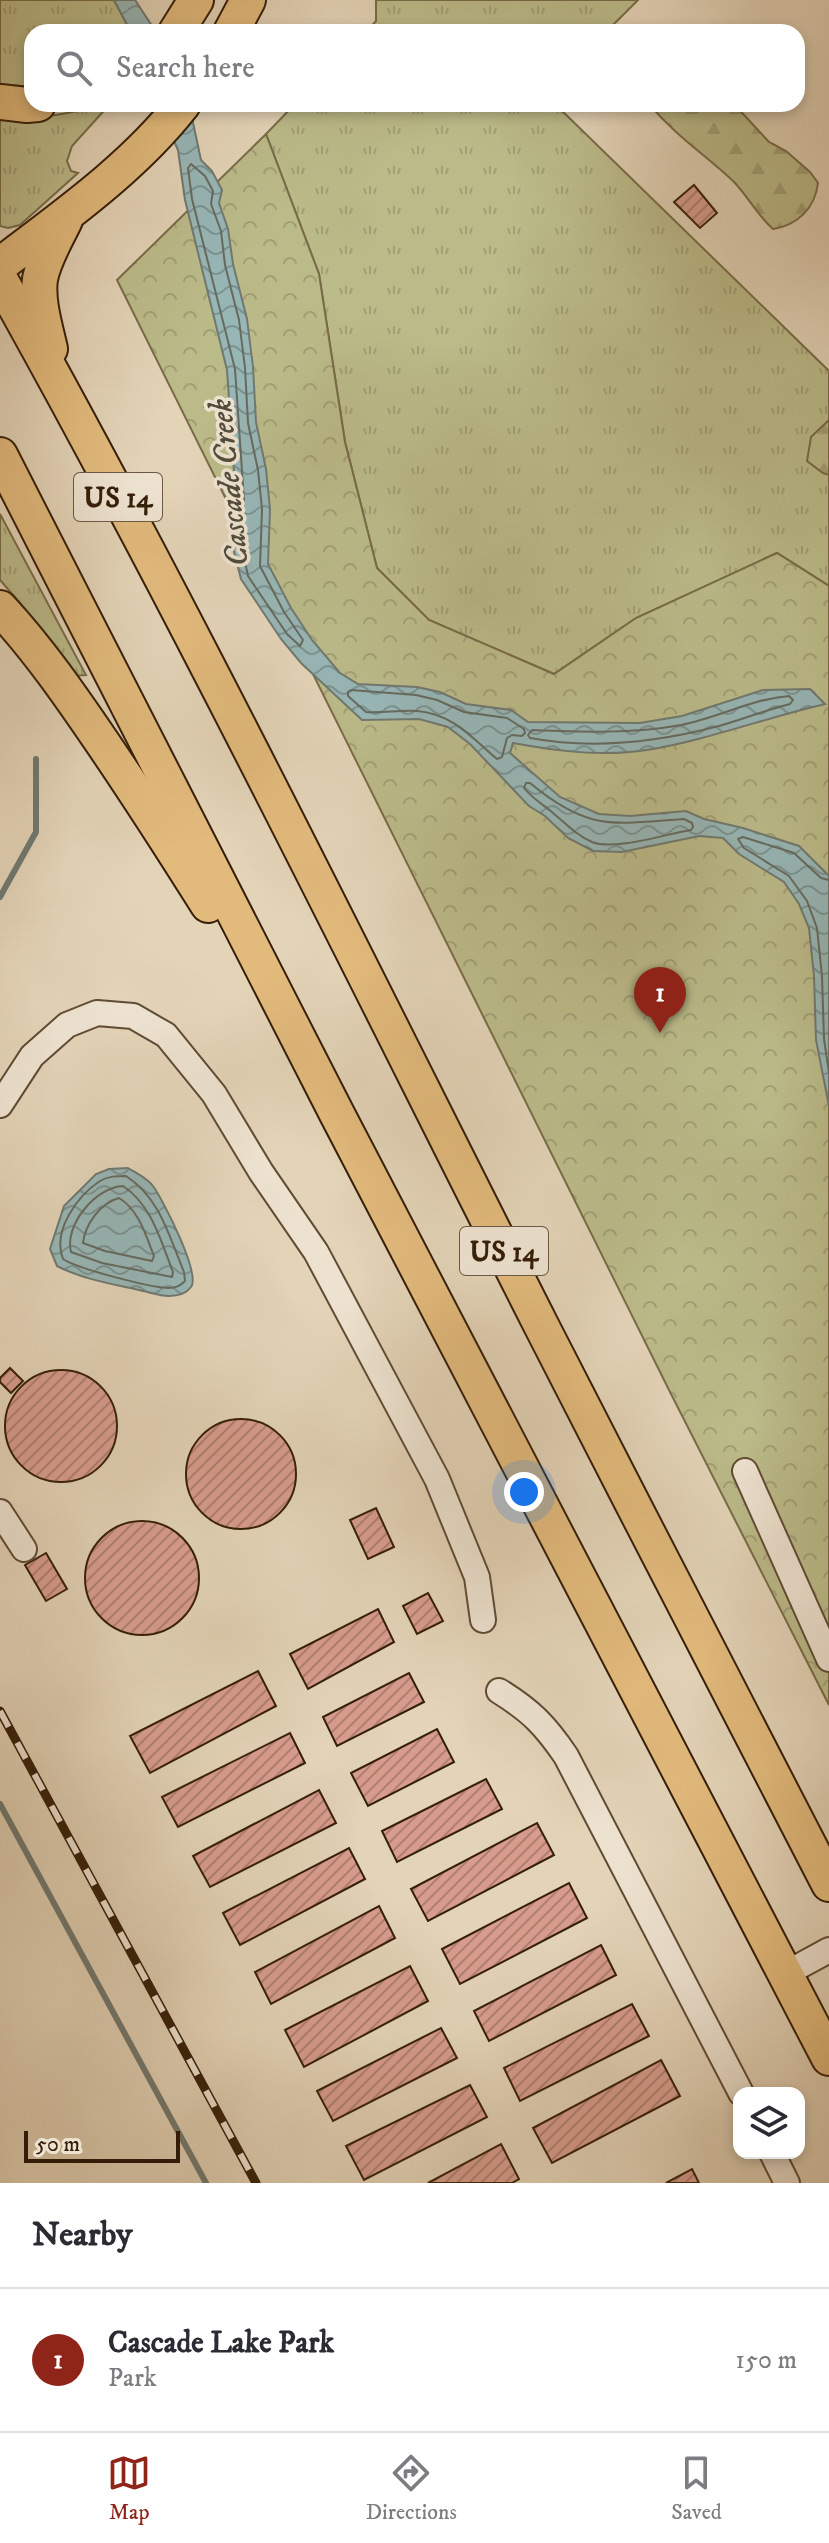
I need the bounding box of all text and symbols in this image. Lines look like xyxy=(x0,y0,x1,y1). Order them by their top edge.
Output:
search box xyxy=(24,24,805,112)
icon: search xyxy=(52,46,96,90)
text: Search here xyxy=(116,50,255,87)
water label: Cascade Creek xyxy=(201,396,259,569)
road number: US 14 xyxy=(74,473,162,521)
pin: 1 xyxy=(634,967,686,1033)
road number: US 14 xyxy=(460,1227,548,1275)
your location xyxy=(504,1472,544,1512)
map controls xyxy=(733,2087,805,2159)
button: layers xyxy=(733,2087,805,2159)
scale bar xyxy=(24,2127,180,2163)
text: 50 m xyxy=(36,2131,80,2158)
text: Nearby xyxy=(32,2214,133,2256)
text: Cascade Lake Park xyxy=(108,2325,334,2362)
text: 1 xyxy=(53,2344,63,2377)
text: 150 m xyxy=(736,2344,797,2377)
text: Park xyxy=(108,2362,157,2395)
tab: Map xyxy=(107,2451,151,2526)
tab: Directions xyxy=(366,2451,457,2526)
tab: Saved xyxy=(671,2451,722,2526)

